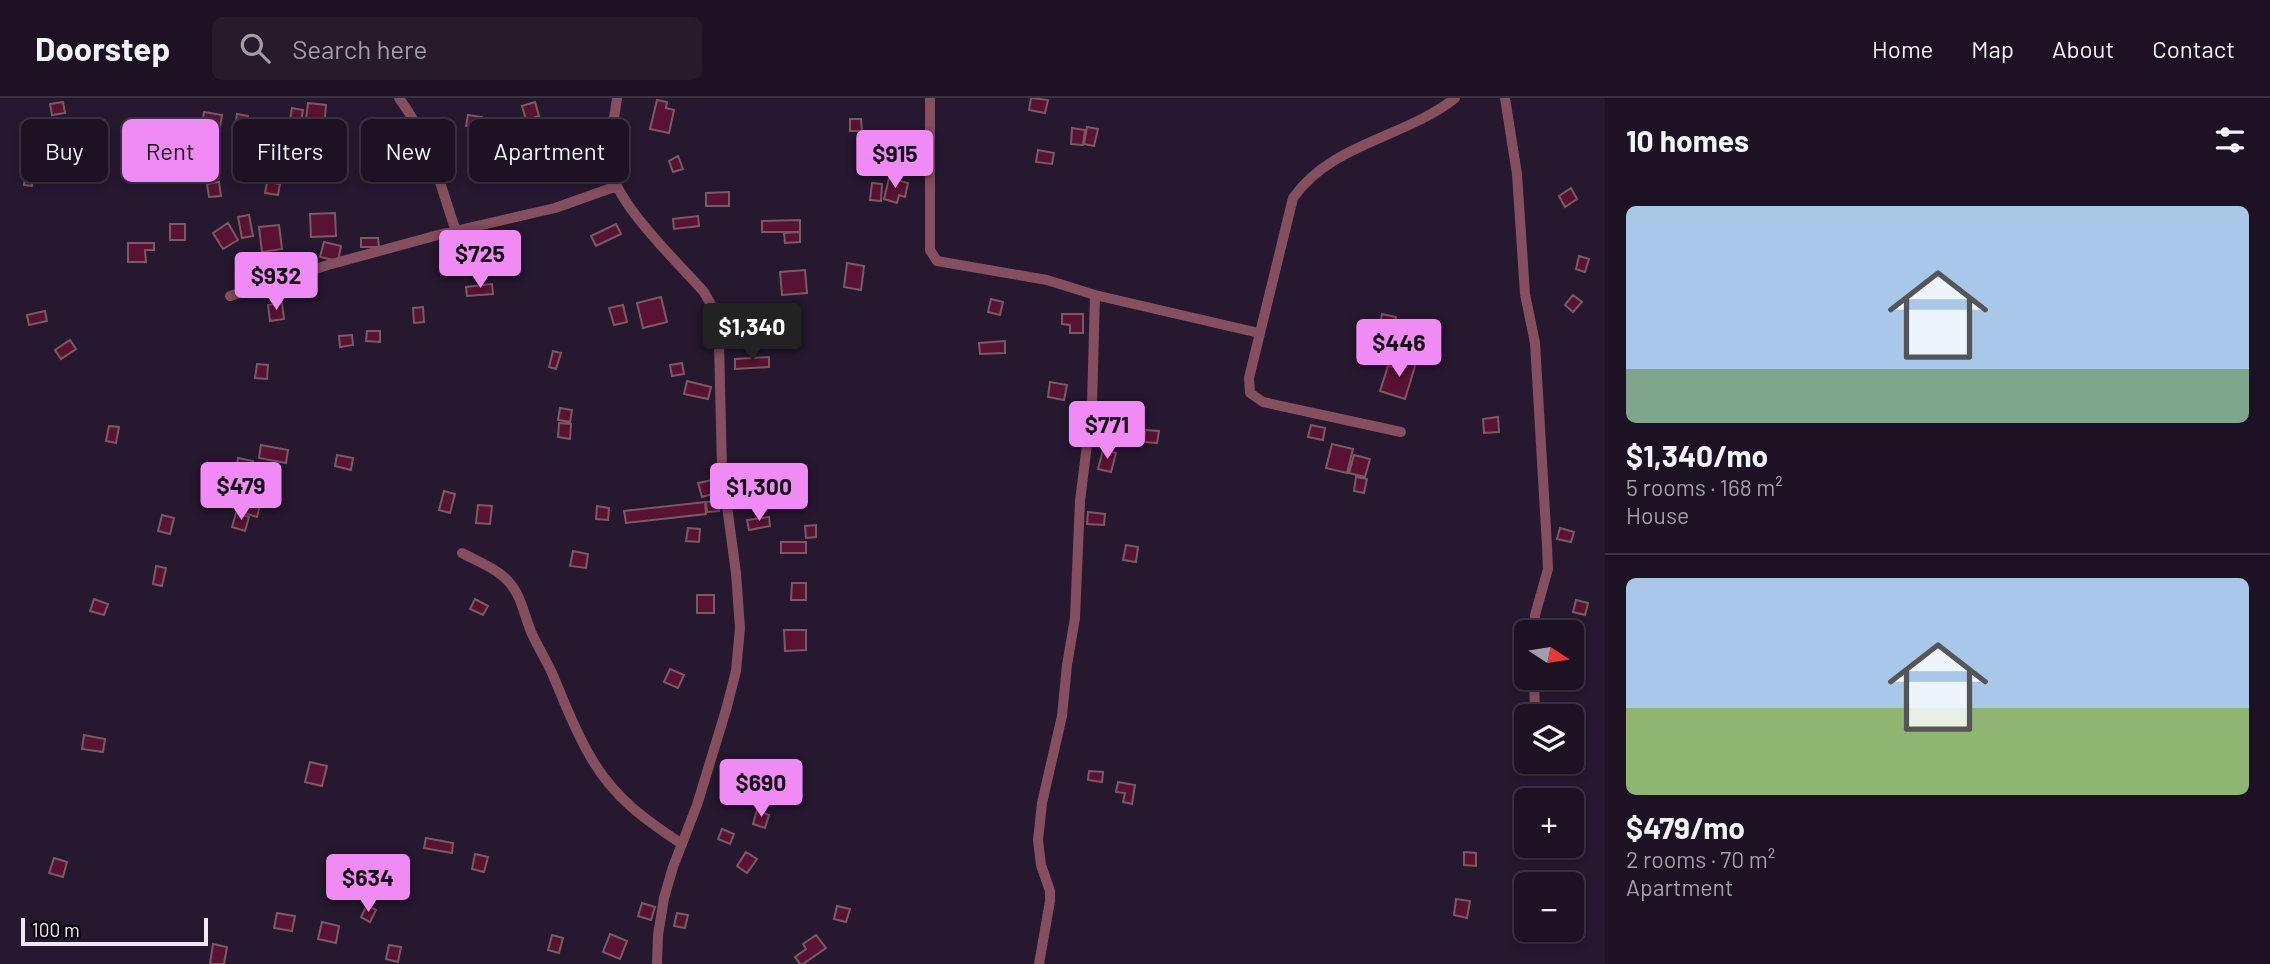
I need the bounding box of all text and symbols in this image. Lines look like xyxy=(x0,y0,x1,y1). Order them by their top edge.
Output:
search box xyxy=(212,17,702,80)
text: Doorstep xyxy=(35,28,170,68)
icon: search xyxy=(236,29,274,67)
text: Search here xyxy=(292,33,427,64)
text: Home xyxy=(1872,34,1933,63)
text: Map xyxy=(1971,34,2014,63)
text: About xyxy=(2052,34,2114,63)
text: Contact xyxy=(2152,34,2235,63)
chip: Buy xyxy=(21,119,108,182)
chip: Rent xyxy=(122,119,219,182)
chip: Filters xyxy=(233,119,347,182)
chip: New xyxy=(361,119,455,182)
chip: Apartment xyxy=(469,119,629,182)
icon: filters xyxy=(2211,121,2249,159)
text: 10 homes xyxy=(1626,122,1749,158)
pin: $915 xyxy=(854,130,936,190)
text: $915 xyxy=(872,139,918,167)
pin: $725 xyxy=(439,230,521,290)
text: $725 xyxy=(455,239,505,267)
pin: $932 xyxy=(235,252,317,312)
icon: home xyxy=(1875,252,2001,378)
text: $932 xyxy=(251,261,301,289)
pin: $1,340 xyxy=(695,303,809,363)
text: $1,340 xyxy=(719,312,785,340)
pin: $446 xyxy=(1358,320,1440,379)
text: $446 xyxy=(1372,328,1426,356)
pin: $771 xyxy=(1066,402,1148,461)
text: $771 xyxy=(1085,410,1129,438)
text: $1,340/mo xyxy=(1626,437,1768,473)
pin: $479 xyxy=(200,462,282,522)
pin: $1,300 xyxy=(702,464,816,523)
text: $479 xyxy=(216,471,266,499)
text: $1,300 xyxy=(726,472,792,500)
text: 5 rooms · 168 m² xyxy=(1626,473,1783,501)
text: House xyxy=(1626,501,1689,529)
north arrow xyxy=(1514,620,1584,690)
map controls xyxy=(1514,620,1584,942)
icon: home xyxy=(1875,624,2001,750)
button: layers xyxy=(1514,704,1584,774)
pin: $690 xyxy=(720,760,802,819)
text: $690 xyxy=(736,768,786,796)
button: + xyxy=(1514,788,1584,858)
text: $479/mo xyxy=(1626,809,1745,845)
text: 2 rooms · 70 m² xyxy=(1626,845,1775,873)
pin: $634 xyxy=(327,854,409,914)
text: $634 xyxy=(342,863,394,891)
button: − xyxy=(1514,872,1584,942)
text: Apartment xyxy=(1626,873,1733,901)
scale bar xyxy=(21,915,208,947)
text: 100 m xyxy=(32,918,80,941)

